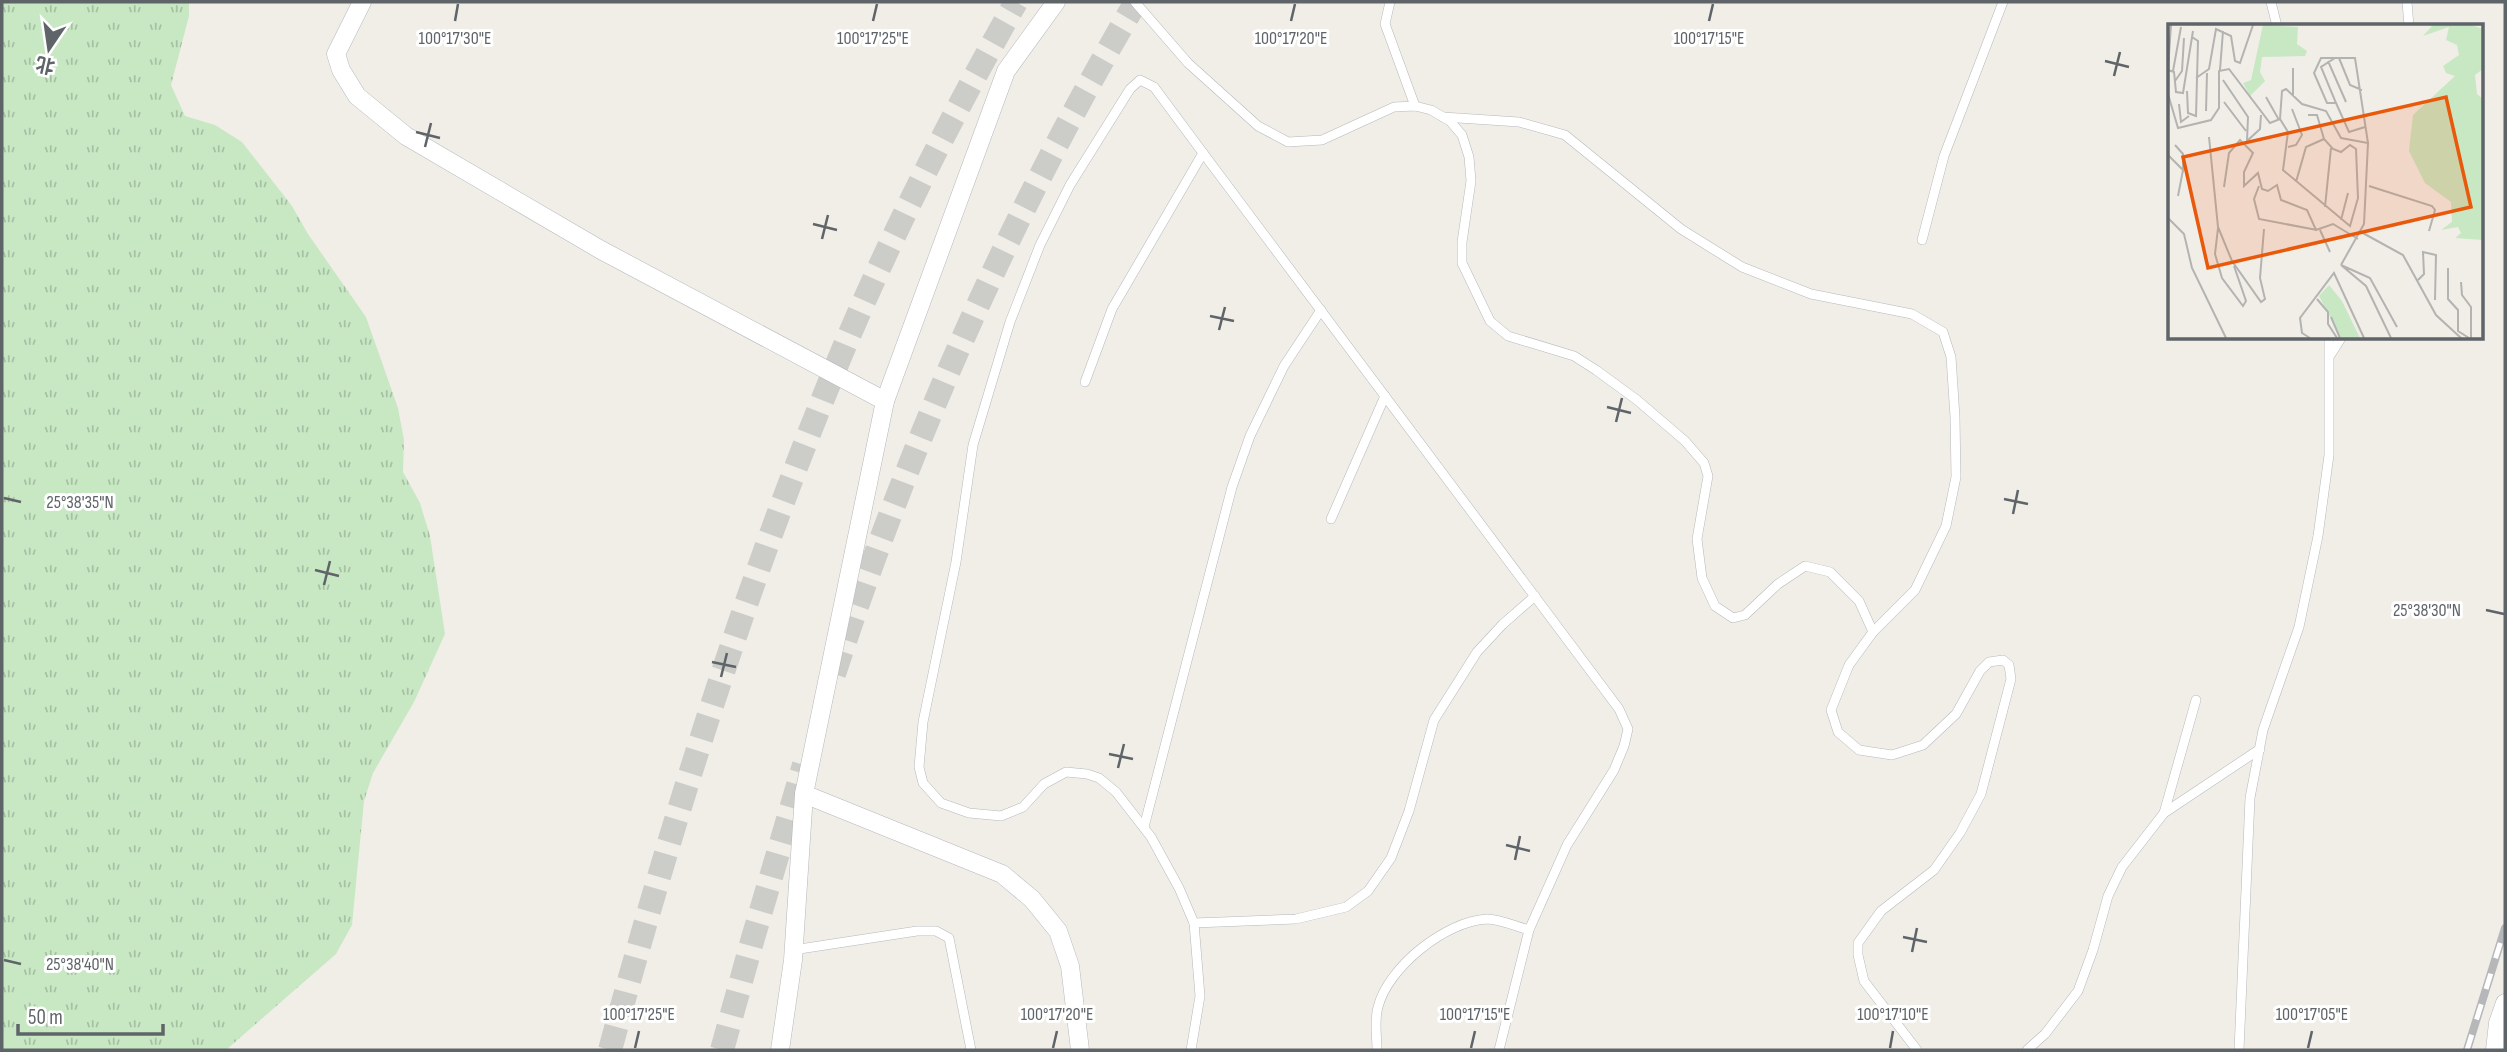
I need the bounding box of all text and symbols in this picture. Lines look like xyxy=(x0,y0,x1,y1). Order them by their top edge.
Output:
north arrow xyxy=(14,14,84,84)
inset map xyxy=(2168,24,2482,340)
text: 100°17'30"E xyxy=(419,28,491,49)
text: 100°17'25"E xyxy=(837,28,909,49)
text: 100°17'20"E xyxy=(1255,28,1327,49)
text: 100°17'15"E xyxy=(1674,28,1744,49)
text: 北 xyxy=(34,51,57,77)
text: 25°38'35"N xyxy=(46,492,114,513)
text: 25°38'30"N xyxy=(2393,600,2461,621)
text: 25°38'40"N xyxy=(46,954,114,975)
scale bar xyxy=(18,992,163,1036)
text: 100°17'25"E xyxy=(603,1004,675,1025)
text: 100°17'20"E xyxy=(1021,1004,1093,1025)
text: 100°17'15"E xyxy=(1440,1004,1510,1025)
text: 100°17'10"E xyxy=(1857,1004,1929,1025)
text: 100°17'05"E xyxy=(2276,1004,2348,1025)
text: 50 m xyxy=(28,1005,63,1030)

